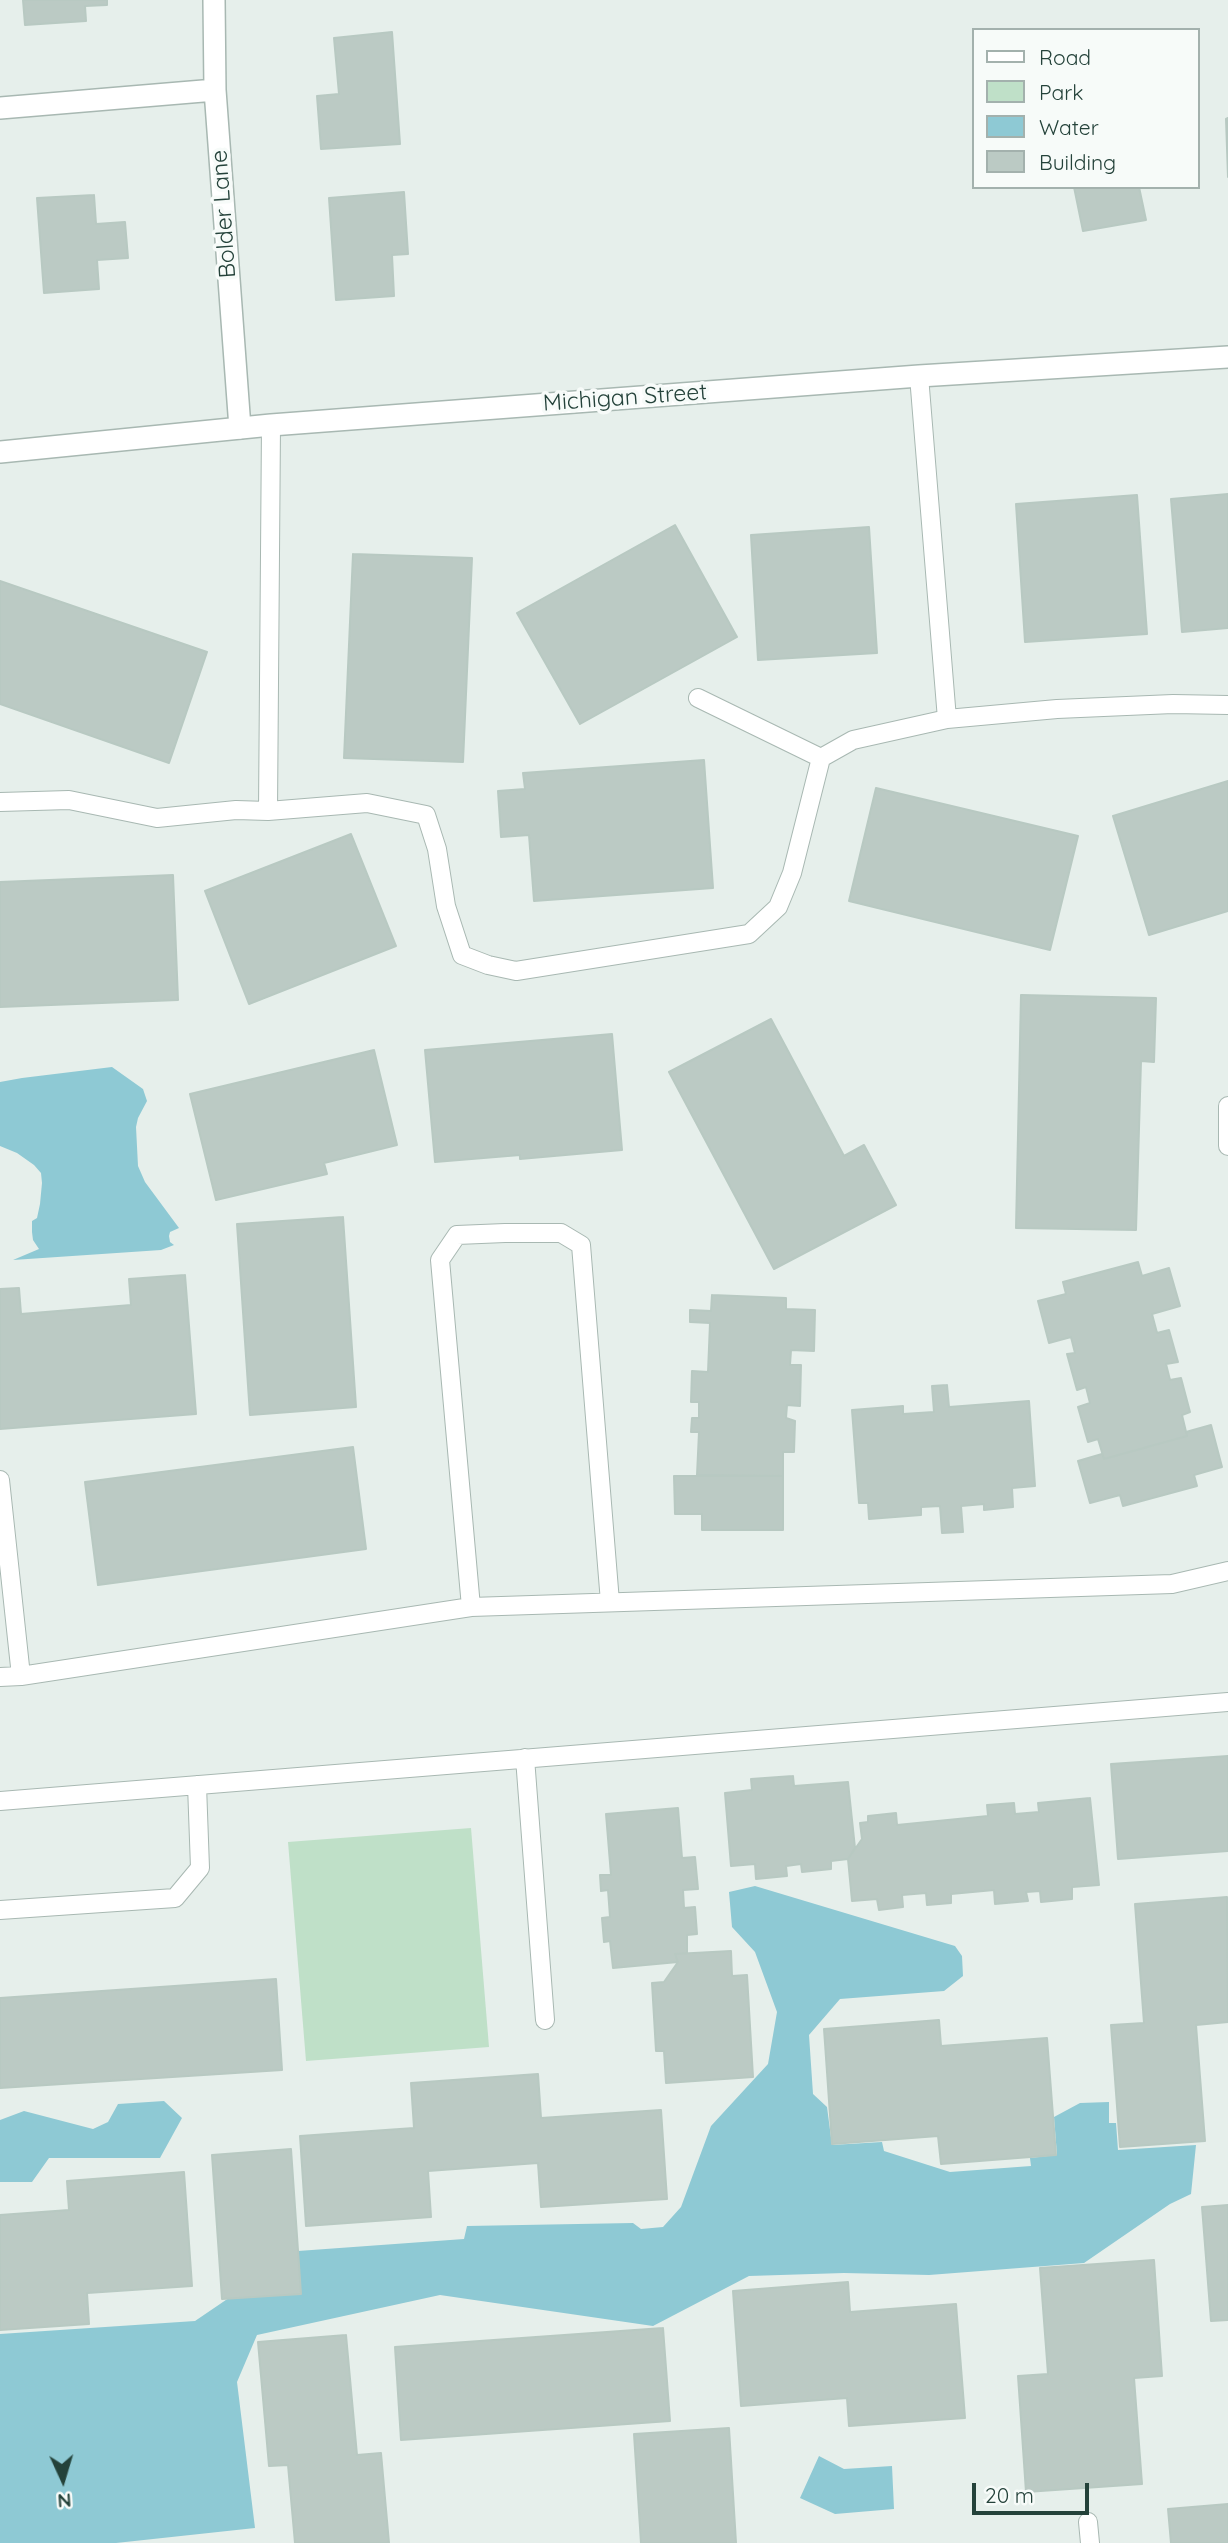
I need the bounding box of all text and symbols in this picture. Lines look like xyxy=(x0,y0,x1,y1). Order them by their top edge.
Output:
legend xyxy=(972,28,1200,189)
text: Road xyxy=(1039,44,1091,70)
text: Park xyxy=(1039,79,1083,105)
text: Water xyxy=(1039,114,1099,140)
street label: Bolder Lane xyxy=(206,149,242,279)
text: Building xyxy=(1039,149,1116,175)
street label: Michigan Street xyxy=(542,378,708,418)
north arrow xyxy=(28,2445,98,2515)
scale bar xyxy=(976,2470,1093,2514)
text: 20 m xyxy=(985,2482,1034,2508)
text: N xyxy=(57,2488,72,2513)

